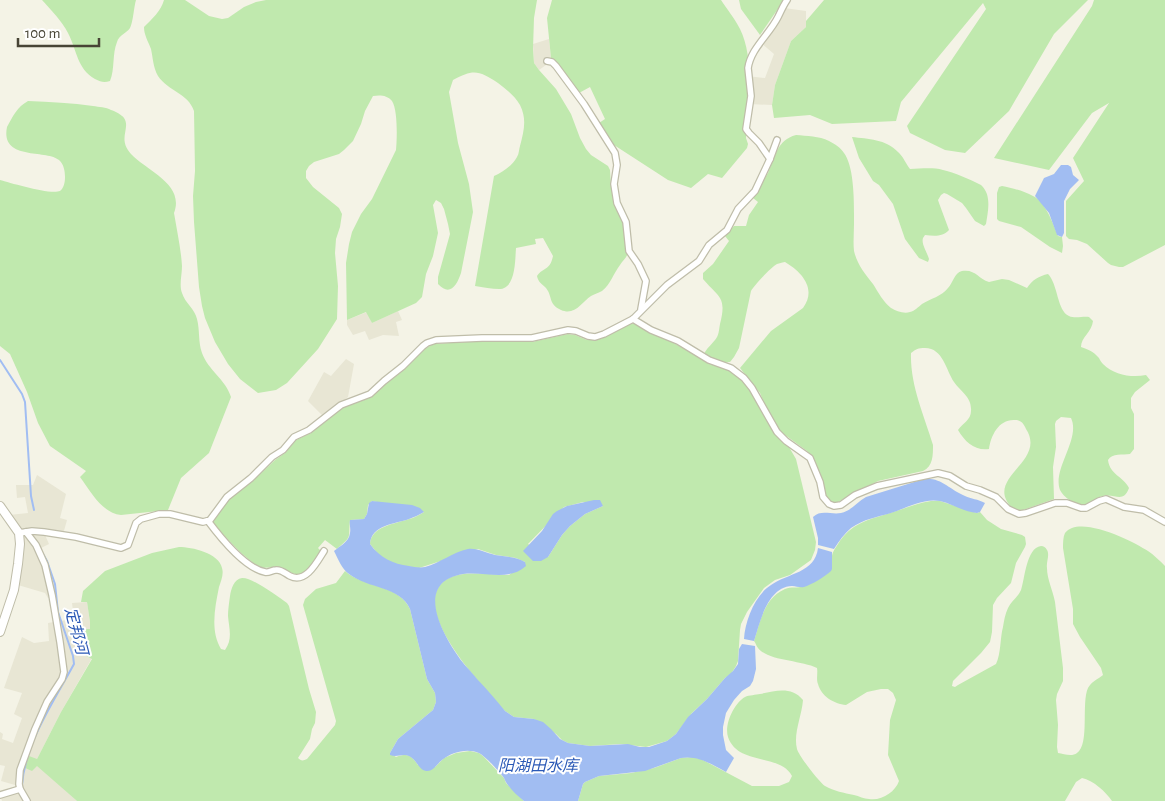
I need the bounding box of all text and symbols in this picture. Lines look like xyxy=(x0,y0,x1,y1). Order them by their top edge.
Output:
scale bar xyxy=(18,15,99,47)
text: 100 m xyxy=(25,26,60,41)
water label: 定邦河 xyxy=(62,605,92,659)
water label: 阳湖田水库 xyxy=(498,757,581,774)

